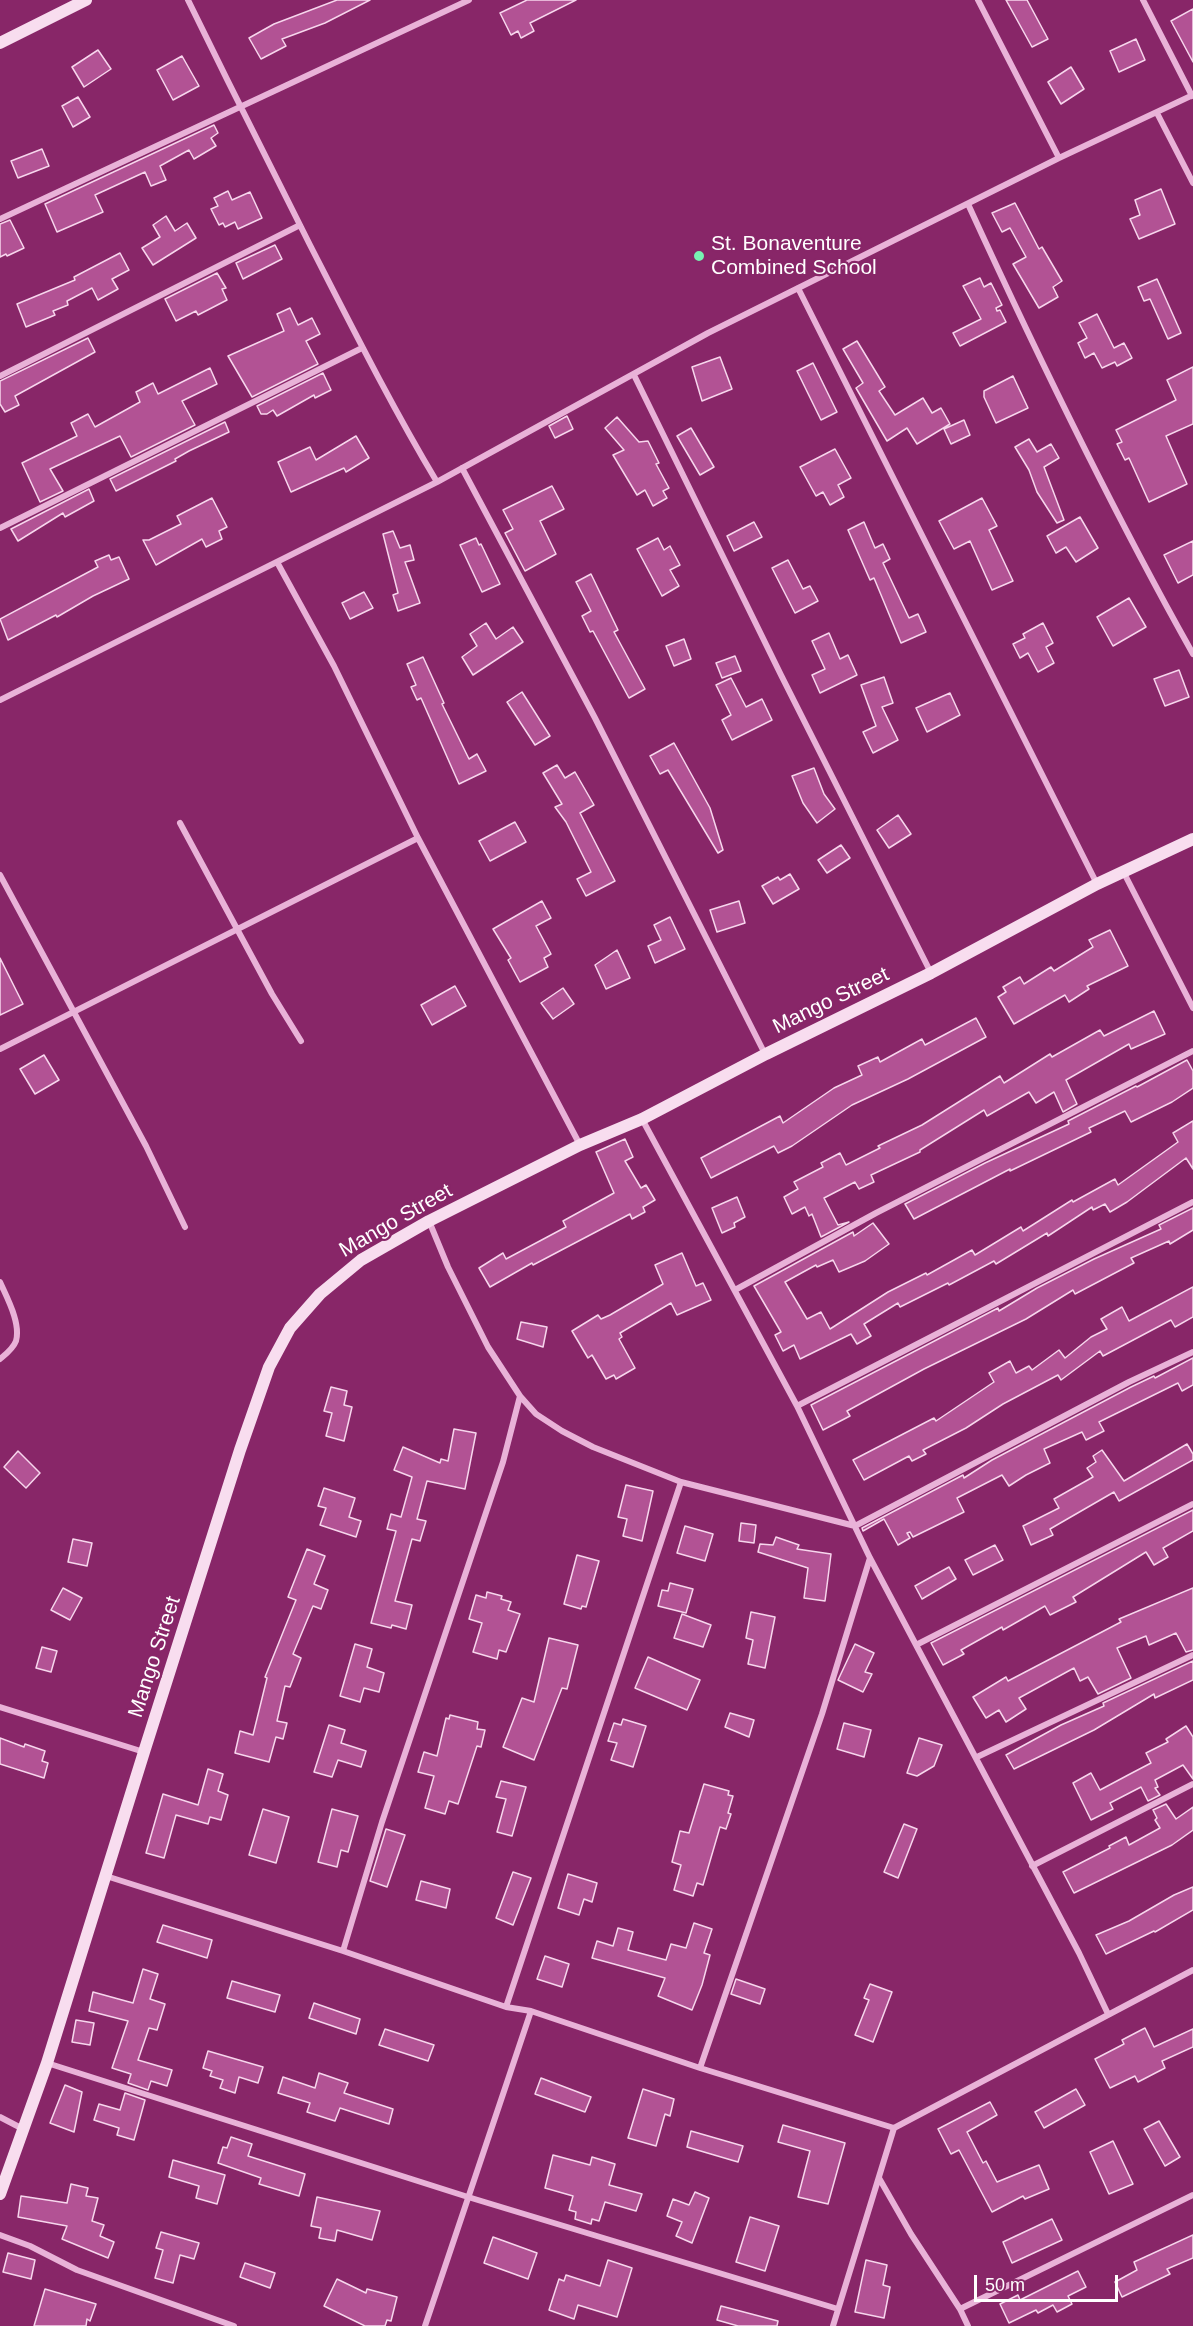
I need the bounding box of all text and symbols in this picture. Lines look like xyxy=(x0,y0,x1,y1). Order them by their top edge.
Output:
place label: St. Bonaventure Combined School xyxy=(711,231,877,281)
marker: St. Bonaventure Combined School xyxy=(692,249,706,263)
street label: Mango Street xyxy=(769,962,893,1040)
street label: Mango Street xyxy=(335,1179,457,1263)
street label: Mango Street xyxy=(124,1593,186,1721)
scale bar xyxy=(977,2263,1121,2301)
text: 50 m xyxy=(985,2275,1025,2295)

